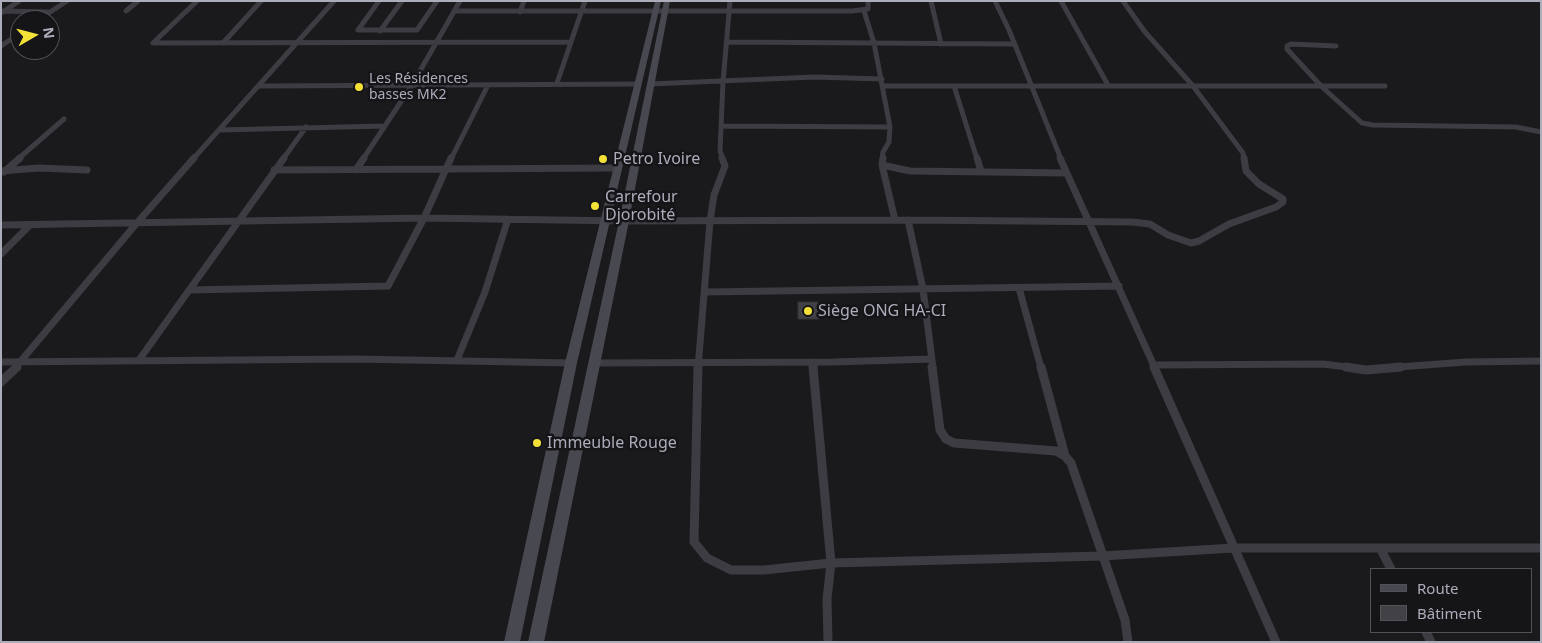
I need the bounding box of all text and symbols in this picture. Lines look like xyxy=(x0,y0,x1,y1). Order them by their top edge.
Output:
north arrow xyxy=(10,10,60,60)
text: N xyxy=(39,26,60,40)
place label: Les Résidences basses MK2 xyxy=(369,71,468,104)
marker: Les Résidences basses MK2 xyxy=(353,81,365,93)
place label: Petro Ivoire xyxy=(613,149,700,169)
marker: Petro Ivoire xyxy=(597,153,609,165)
place label: Carrefour Djorobité xyxy=(605,187,678,225)
marker: Carrefour Djorobité xyxy=(589,200,601,212)
place label: Siège ONG HA-CI xyxy=(818,301,946,321)
marker: Siège ONG HA-CI xyxy=(802,305,814,317)
place label: Immeuble Rouge xyxy=(547,433,677,453)
marker: Immeuble Rouge xyxy=(531,437,543,449)
legend xyxy=(1370,568,1532,633)
text: Route xyxy=(1417,578,1459,598)
text: Bâtiment xyxy=(1417,603,1482,623)

